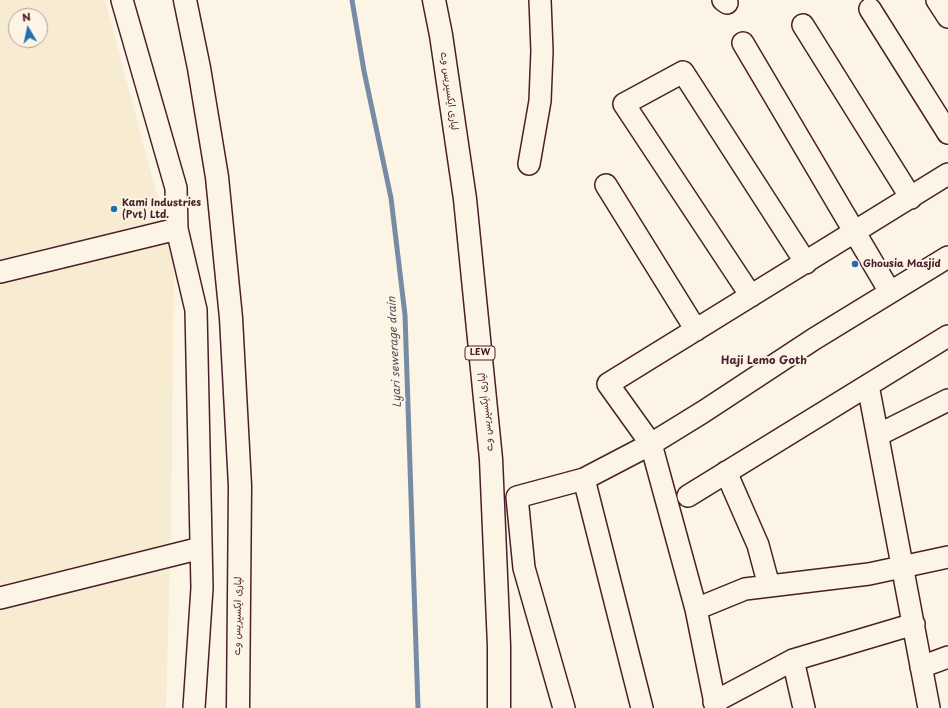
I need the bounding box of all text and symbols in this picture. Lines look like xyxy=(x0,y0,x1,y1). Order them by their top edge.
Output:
north arrow xyxy=(8,8,48,48)
text: N xyxy=(21,8,32,26)
street label: لیاری ایکسپریس وے xyxy=(438,51,460,131)
place label: Kami Industries (Pvt) Ltd. xyxy=(122,197,201,220)
marker: Kami Industries (Pvt) Ltd. xyxy=(109,204,119,214)
place label: Ghousia Masjid xyxy=(863,258,941,270)
marker: Ghousia Masjid xyxy=(850,259,860,269)
water label: Lyari sewerage drain xyxy=(385,296,405,408)
road number: LEW xyxy=(465,346,495,360)
district label: Haji Lemo Goth xyxy=(721,354,807,368)
street label: لیاری ایکسپریس وے xyxy=(476,372,496,452)
street label: لیاری ایکسپریس وے xyxy=(231,576,245,656)

